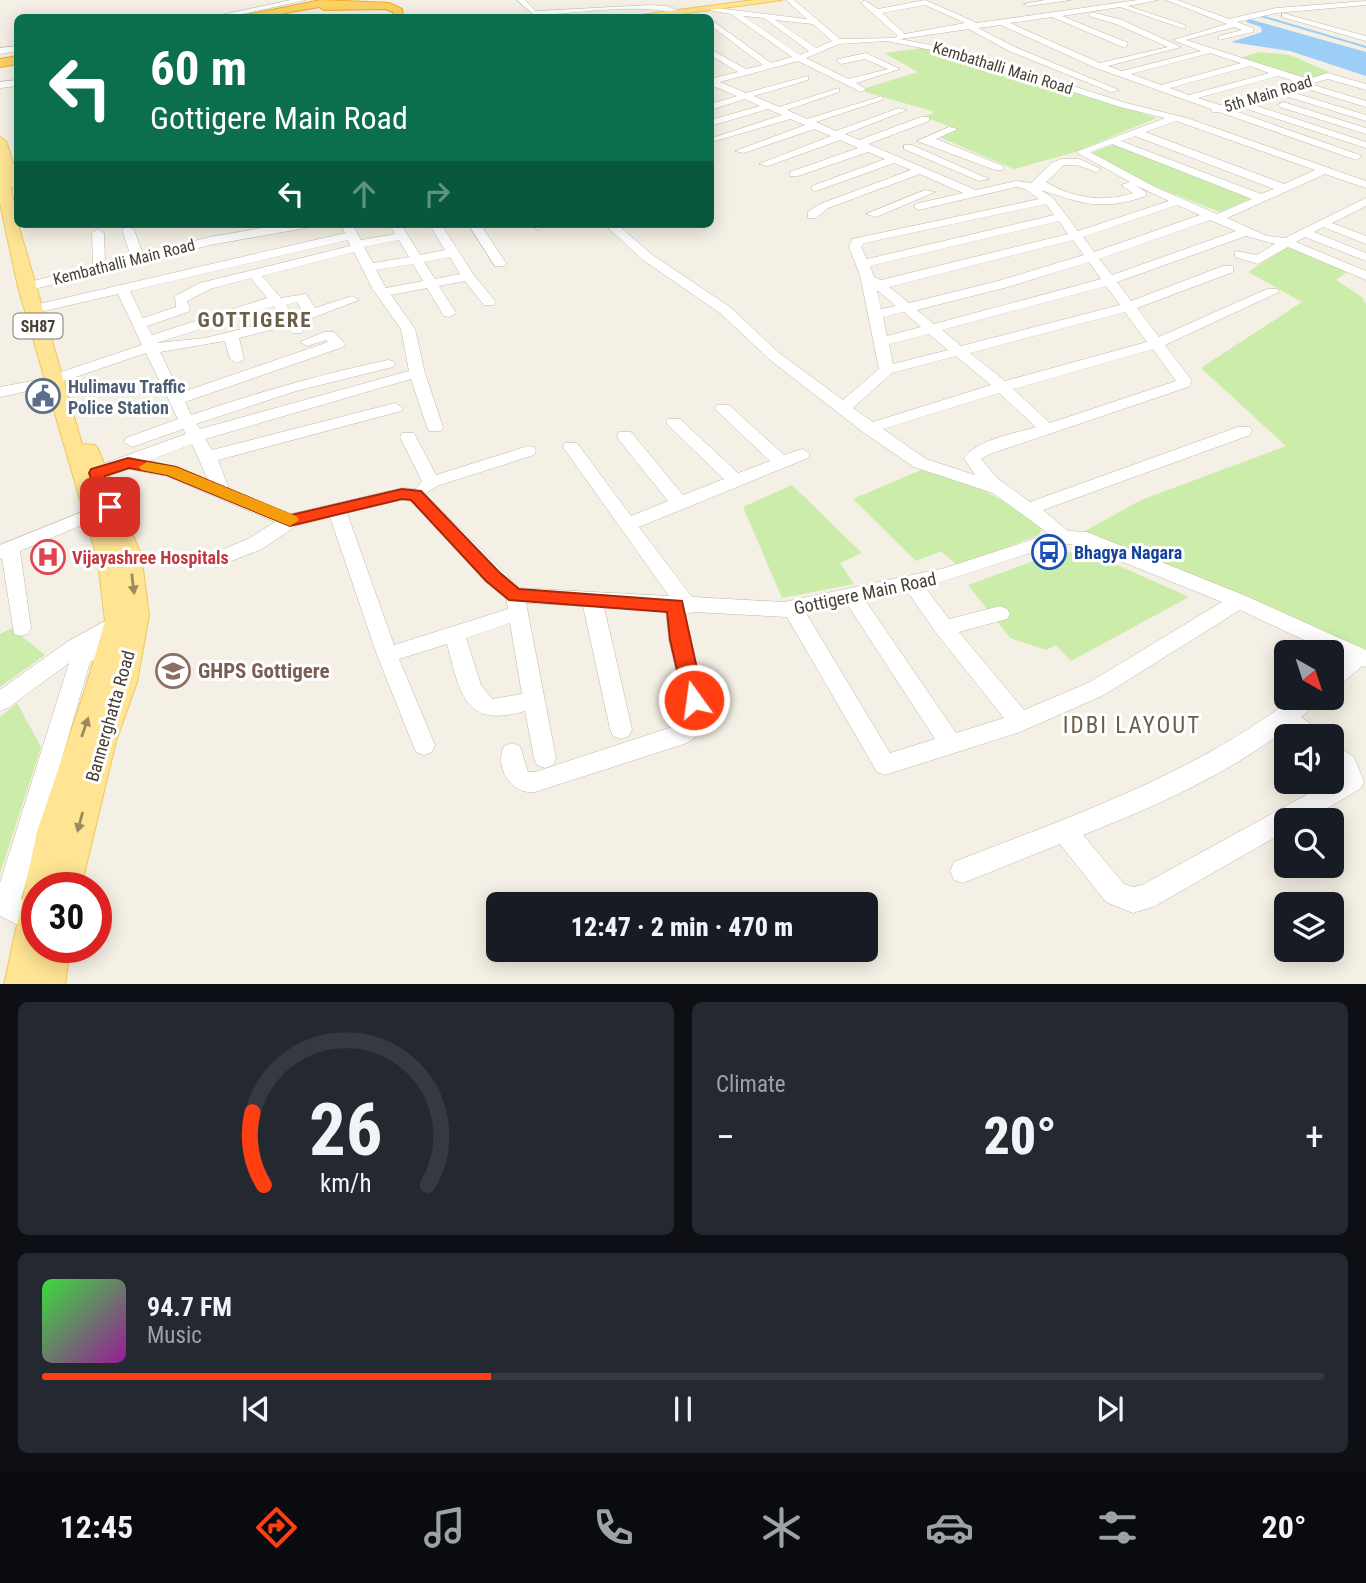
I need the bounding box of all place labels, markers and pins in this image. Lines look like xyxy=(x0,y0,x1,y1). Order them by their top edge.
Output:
place label: Hulimavu Traffic Police Station xyxy=(68,376,186,418)
public building icon: Hulimavu Traffic Police Station xyxy=(24,377,62,415)
pin xyxy=(80,477,140,537)
bus stop icon: Bhagya Nagara xyxy=(1030,533,1068,571)
hospital icon: Vijayashree Hospitals xyxy=(29,538,67,576)
place label: Bhagya Nagara xyxy=(1074,542,1182,563)
place label: Vijayashree Hospitals xyxy=(72,547,229,568)
school or university icon: GHPS Gottigere xyxy=(154,652,192,690)
place label: GHPS Gottigere xyxy=(198,659,330,683)

